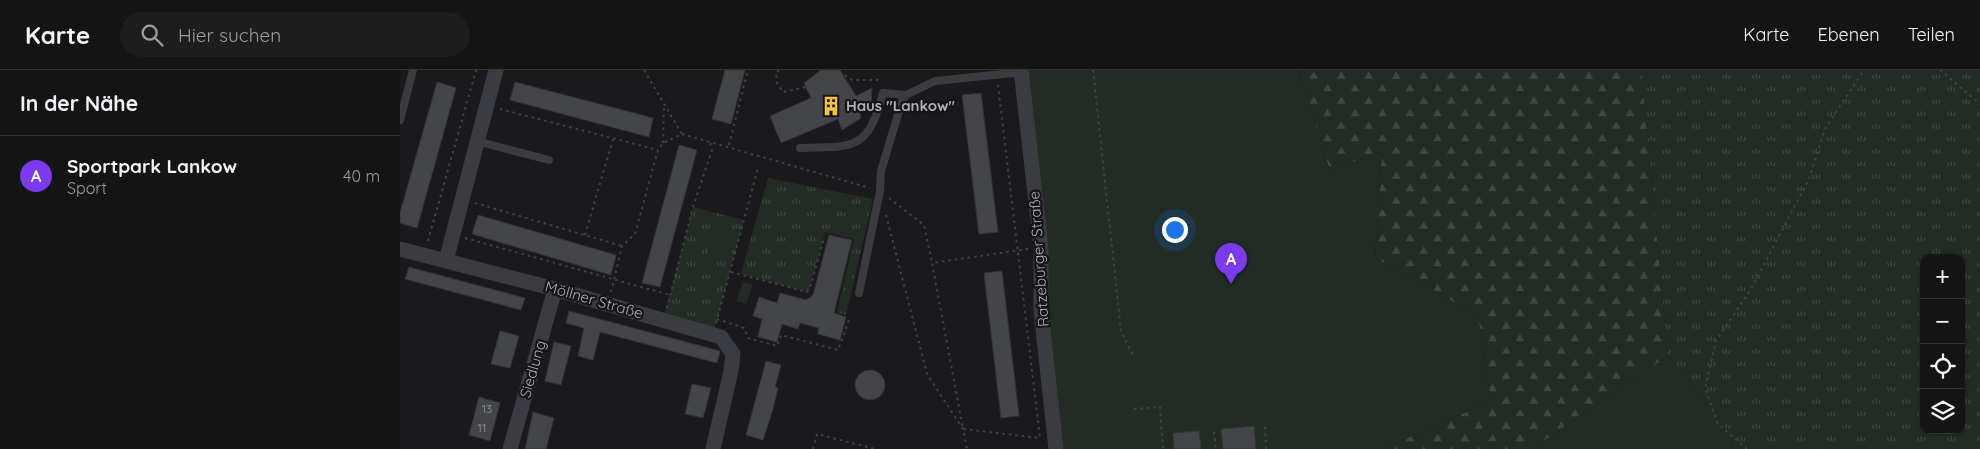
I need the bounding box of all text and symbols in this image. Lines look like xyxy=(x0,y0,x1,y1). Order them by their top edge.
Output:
search box xyxy=(120,12,470,57)
text: Karte xyxy=(25,20,90,50)
icon: search xyxy=(138,21,166,49)
text: Hier suchen xyxy=(178,23,281,47)
text: Karte xyxy=(1743,23,1789,46)
text: Ebenen xyxy=(1817,23,1880,46)
text: Teilen xyxy=(1908,23,1955,46)
text: In der Nähe xyxy=(20,90,138,116)
building icon: Haus "Lankow" xyxy=(820,95,842,117)
place label: Haus "Lankow" xyxy=(846,96,956,115)
text: Sportpark Lankow xyxy=(67,154,237,178)
text: A xyxy=(31,166,41,186)
text: 40 m xyxy=(343,166,380,186)
text: Sport xyxy=(67,178,107,198)
street label: Ratzeburger Straße xyxy=(1024,190,1053,328)
your location xyxy=(1162,217,1188,243)
pin: A xyxy=(1215,243,1247,284)
map controls xyxy=(1920,254,1965,434)
button: + xyxy=(1920,254,1965,299)
street label: Möllner Straße xyxy=(543,276,645,323)
button: − xyxy=(1920,299,1965,344)
street label: Siedlung xyxy=(515,338,550,400)
button: locate xyxy=(1920,344,1965,389)
button: layers xyxy=(1920,389,1965,434)
house number: 13 xyxy=(482,401,492,416)
house number: 11 xyxy=(478,420,486,435)

